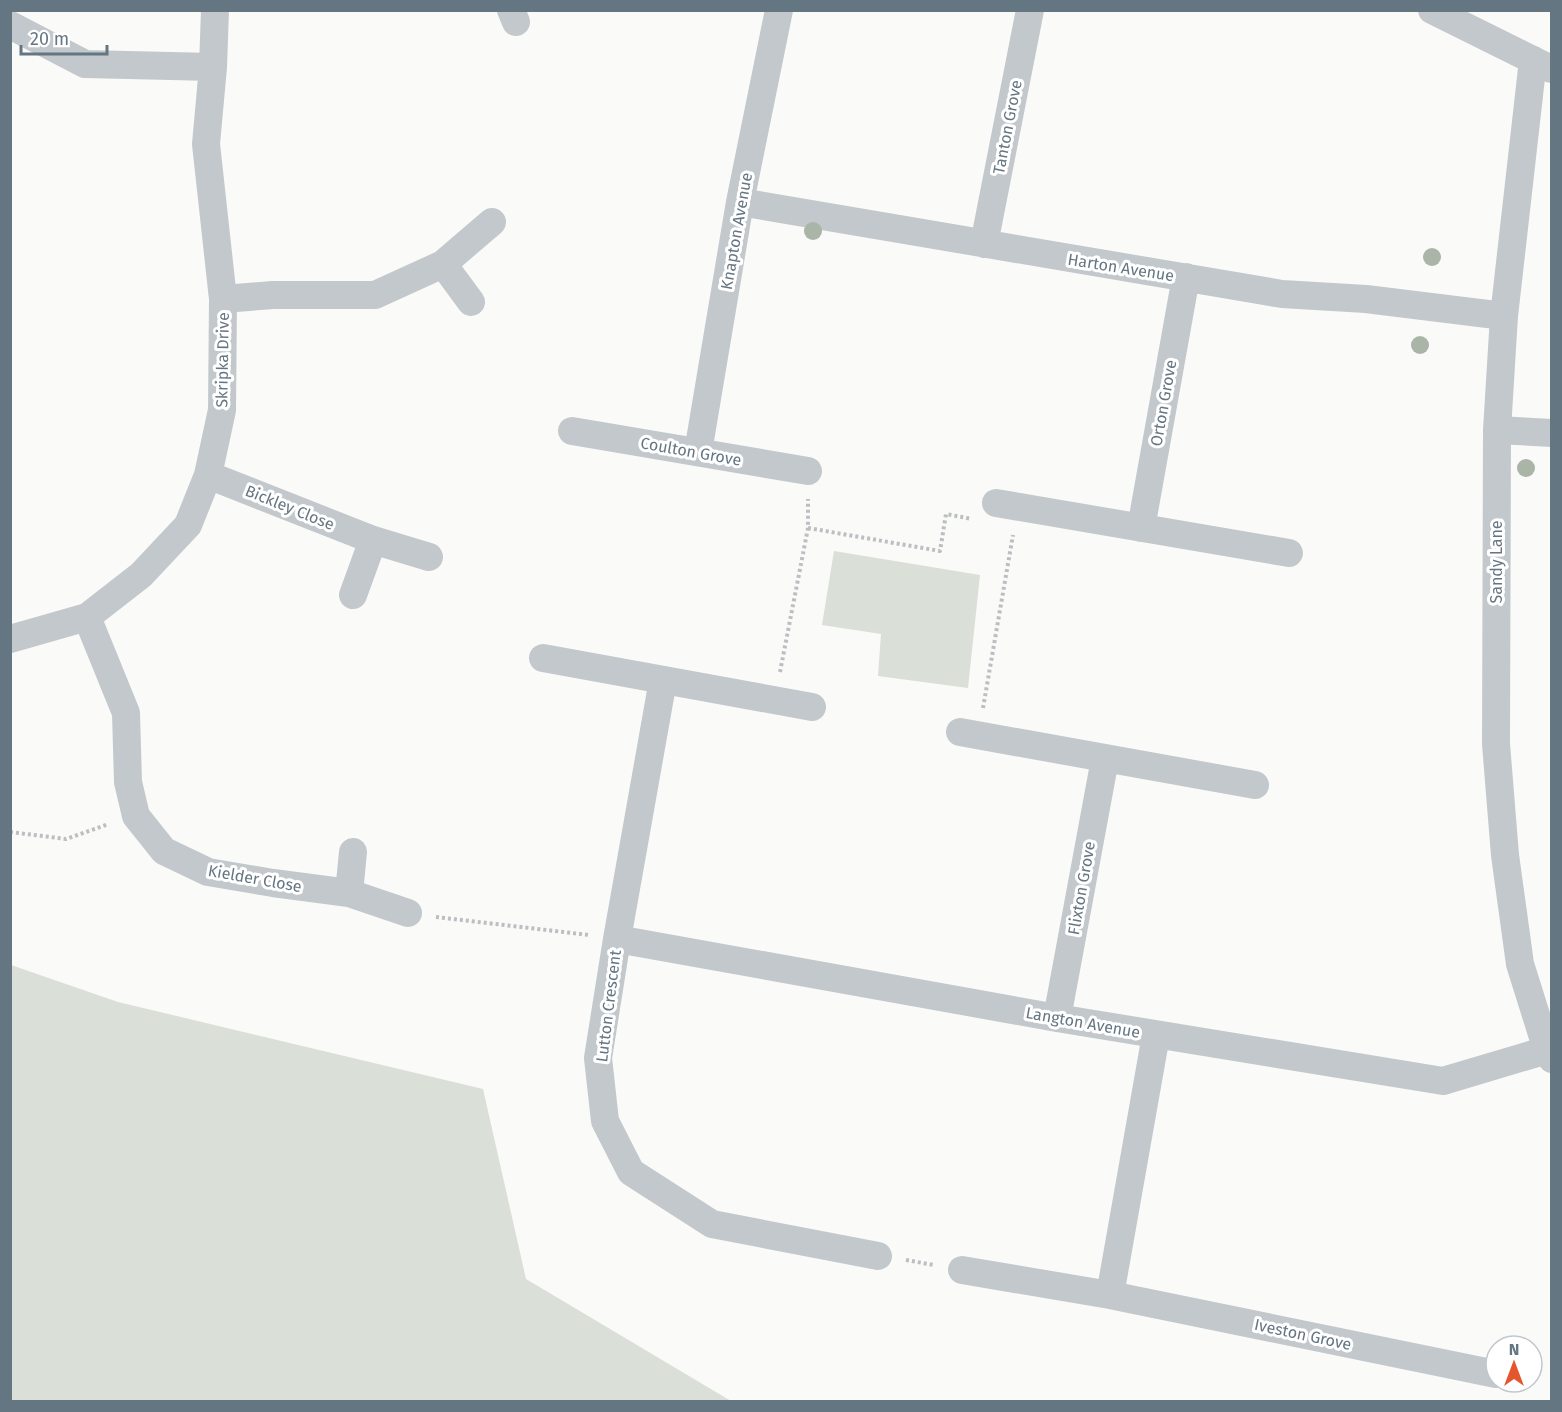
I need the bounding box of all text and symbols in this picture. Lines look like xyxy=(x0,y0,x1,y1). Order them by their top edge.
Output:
scale bar xyxy=(21,18,106,56)
text: 20 m xyxy=(30,28,69,50)
street label: Tanton Grove xyxy=(989,78,1026,176)
street label: Knapton Avenue xyxy=(717,171,756,291)
street label: Harton Avenue xyxy=(1066,250,1175,285)
street label: Skripka Drive xyxy=(212,312,233,408)
street label: Orton Grove xyxy=(1147,358,1180,448)
street label: Coulton Grove xyxy=(639,433,743,470)
street label: Bickley Close xyxy=(242,481,337,534)
street label: Sandy Lane xyxy=(1487,520,1506,604)
street label: Flixton Grove xyxy=(1064,840,1099,936)
street label: Kielder Close xyxy=(207,861,303,896)
street label: Lutton Crescent xyxy=(592,949,625,1063)
street label: Langton Avenue xyxy=(1024,1003,1142,1042)
street label: Iveston Grove xyxy=(1253,1315,1353,1354)
north arrow xyxy=(1484,1334,1544,1394)
text: N xyxy=(1509,1340,1519,1359)

